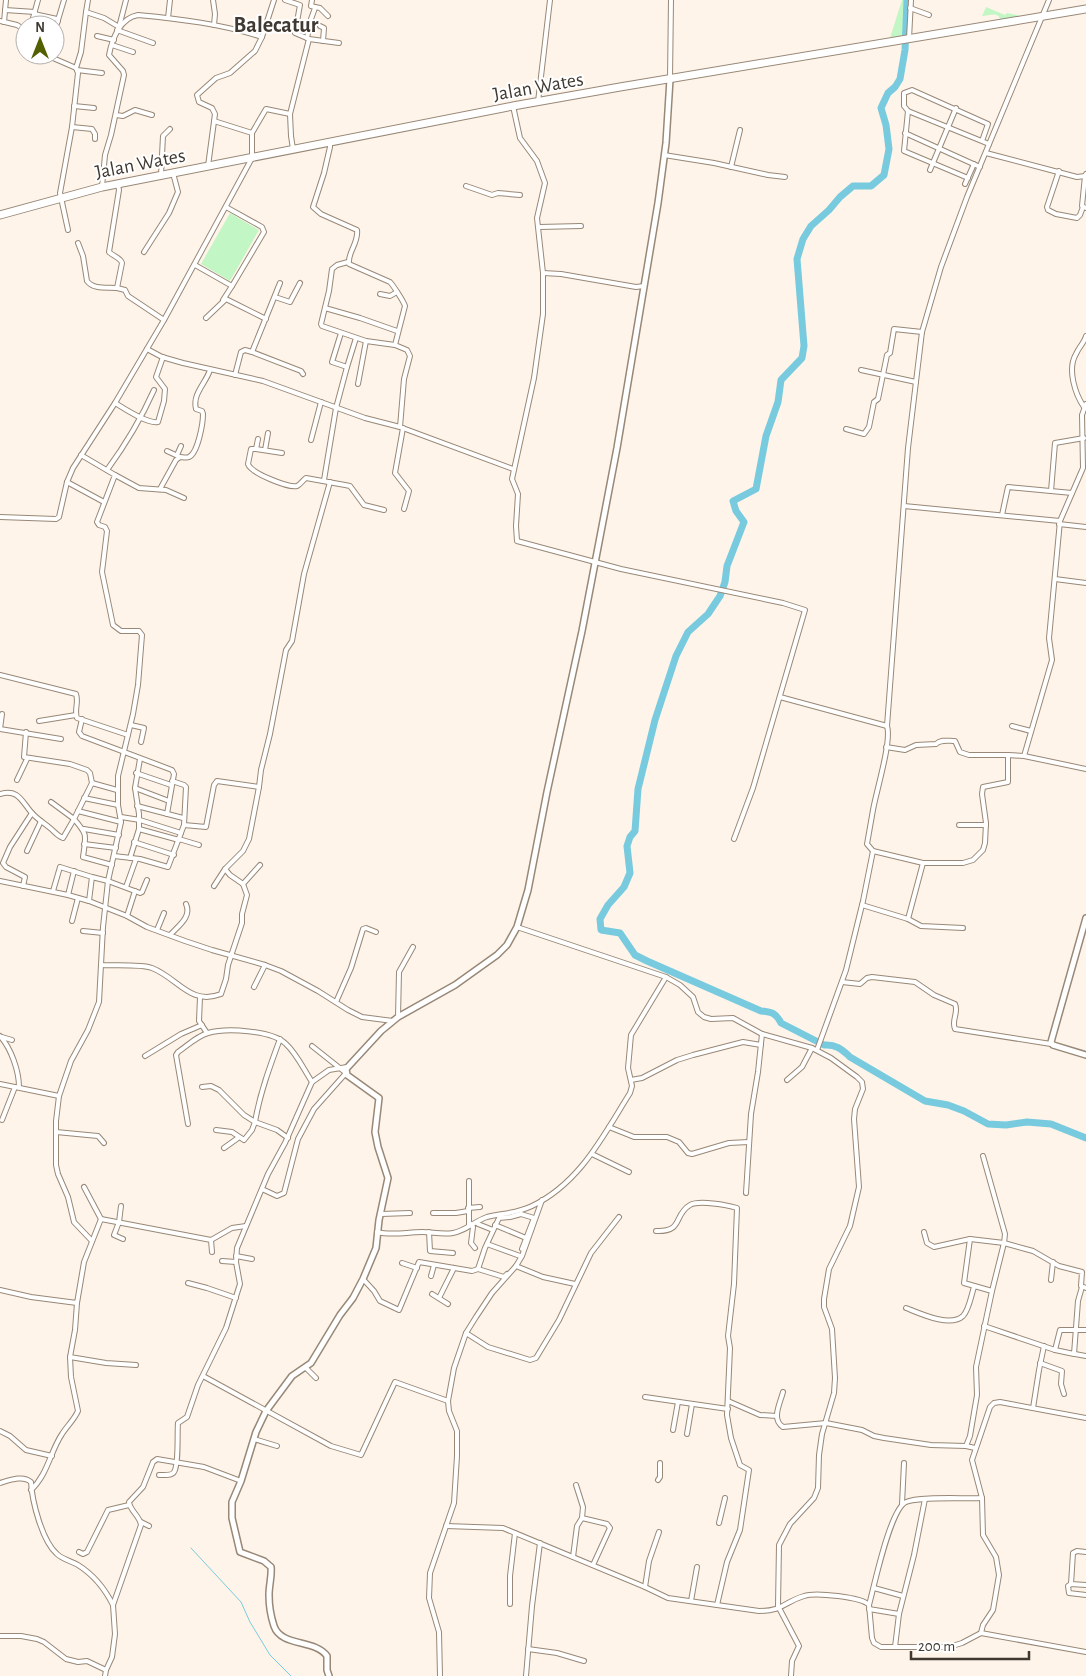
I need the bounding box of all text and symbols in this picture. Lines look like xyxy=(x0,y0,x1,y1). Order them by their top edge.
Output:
district label: Balecatur xyxy=(234,14,319,36)
north arrow xyxy=(15,15,65,65)
text: N xyxy=(35,21,45,35)
street label: Jalan Wates xyxy=(491,69,585,105)
street label: Jalan Wates xyxy=(93,145,187,183)
scale bar xyxy=(911,1628,1028,1660)
text: 200 m xyxy=(918,1639,955,1654)

